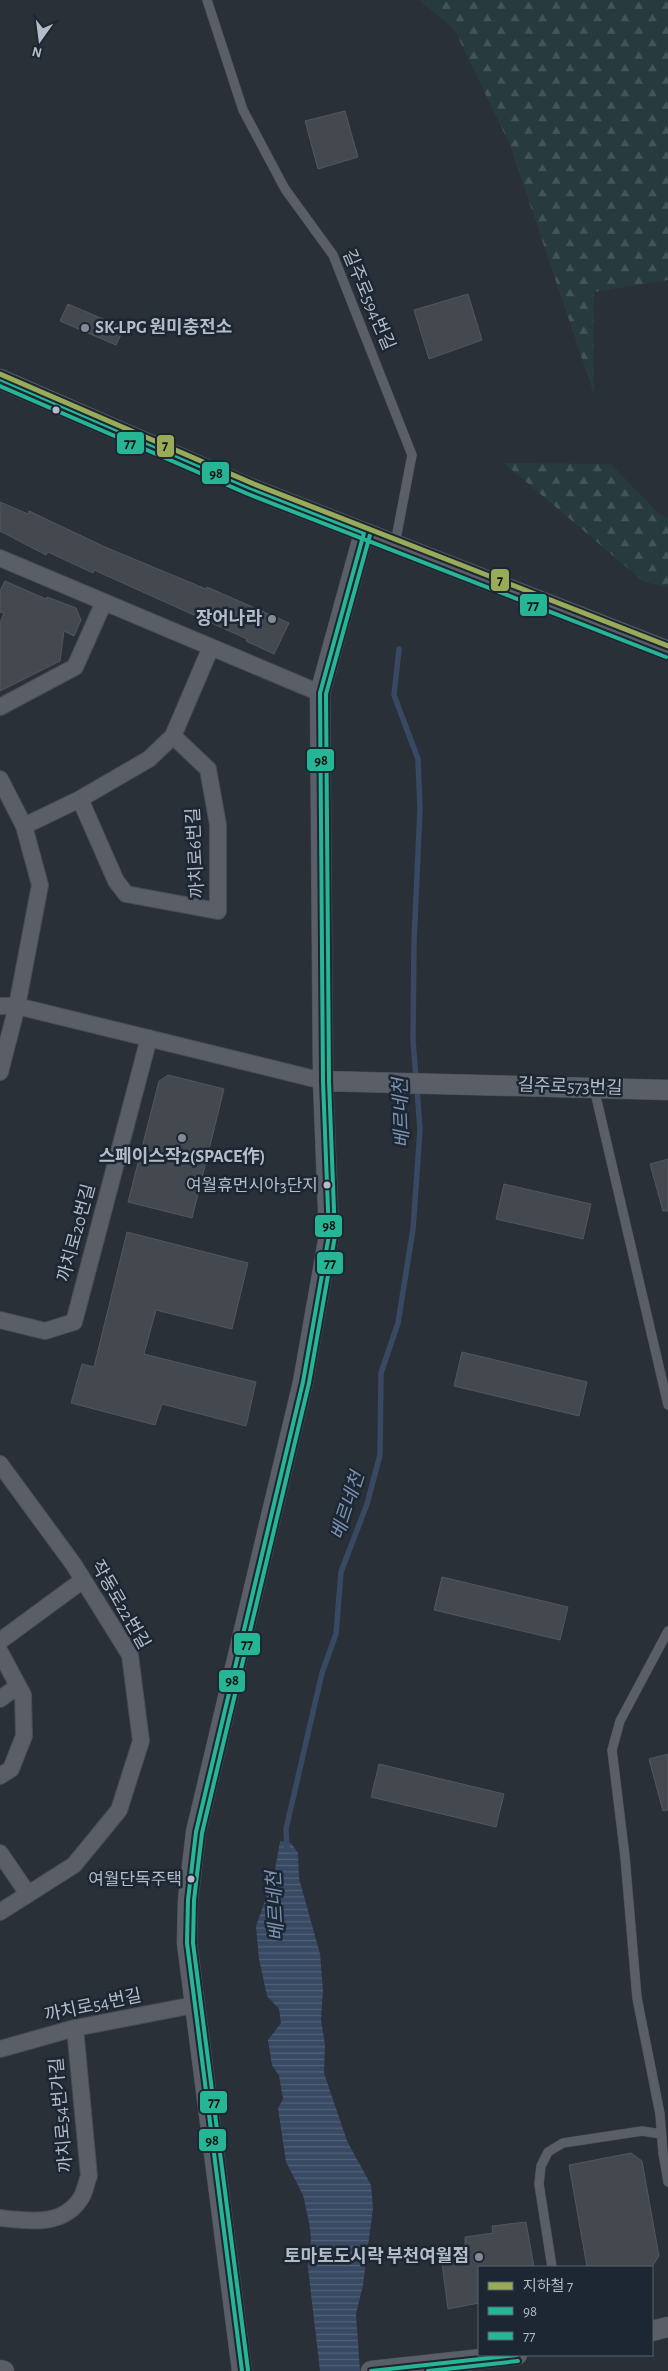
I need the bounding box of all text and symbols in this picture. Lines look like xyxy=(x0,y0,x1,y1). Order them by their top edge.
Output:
north arrow xyxy=(15,15,65,65)
text: N xyxy=(31,44,44,60)
street label: 길주로594번길 xyxy=(339,247,398,353)
place label: SK-LPG 원미충전소 xyxy=(95,318,232,337)
marker: SK-LPG 원미충전소 xyxy=(79,322,91,334)
unlabelled marker xyxy=(51,405,61,415)
line badge: 77 xyxy=(116,431,145,455)
line badge: 7 xyxy=(156,434,175,458)
text: 77 xyxy=(124,437,136,451)
text: 7 xyxy=(162,439,168,453)
line badge: 98 xyxy=(201,461,230,485)
text: 98 xyxy=(209,467,223,481)
line badge: 7 xyxy=(490,568,510,592)
text: 7 xyxy=(497,574,503,588)
line badge: 77 xyxy=(519,593,548,617)
text: 77 xyxy=(527,599,539,613)
place label: 장어나라 xyxy=(196,609,262,628)
marker: 장어나라 xyxy=(266,613,278,625)
line badge: 98 xyxy=(306,748,335,772)
text: 98 xyxy=(314,754,328,768)
street label: 까치로6번길 xyxy=(183,807,207,899)
street label: 길주로573번길 xyxy=(517,1075,623,1098)
water label: 베르네천 xyxy=(390,1076,413,1148)
marker: 스페이스작2(SPACE作) xyxy=(176,1132,188,1144)
place label: 스페이스작2(SPACE作) xyxy=(99,1146,265,1166)
place label: 여월휴먼시아3단지 xyxy=(186,1177,318,1194)
marker: 여월휴먼시아3단지 xyxy=(322,1180,332,1190)
street label: 까치로20번길 xyxy=(53,1182,99,1284)
line badge: 98 xyxy=(314,1214,343,1238)
text: 98 xyxy=(322,1219,336,1233)
line badge: 77 xyxy=(316,1251,344,1275)
text: 77 xyxy=(324,1257,336,1271)
water label: 베르네천 xyxy=(327,1468,368,1542)
street label: 작동로22번길 xyxy=(87,1557,153,1652)
line badge: 77 xyxy=(233,1632,261,1656)
text: 77 xyxy=(241,1638,253,1652)
line badge: 98 xyxy=(218,1669,246,1693)
text: 98 xyxy=(225,1674,239,1688)
water label: 베르네천 xyxy=(264,1869,287,1941)
place label: 여월단독주택 xyxy=(88,1871,182,1888)
marker: 여월단독주택 xyxy=(186,1874,196,1884)
street label: 까치로54번길 xyxy=(42,1985,143,2025)
street label: 까치로54번가길 xyxy=(46,2057,76,2174)
line badge: 77 xyxy=(199,2090,228,2114)
text: 77 xyxy=(208,2096,220,2110)
line badge: 98 xyxy=(198,2128,227,2152)
text: 98 xyxy=(205,2134,219,2148)
place label: 토마토도시락 부천여월점 xyxy=(284,2246,469,2266)
marker: 토마토도시락 부천여월점 xyxy=(473,2251,485,2263)
legend xyxy=(478,2266,653,2356)
text: 지하철 7 xyxy=(523,2278,573,2294)
text: 98 xyxy=(523,2304,537,2319)
text: 77 xyxy=(523,2329,536,2344)

